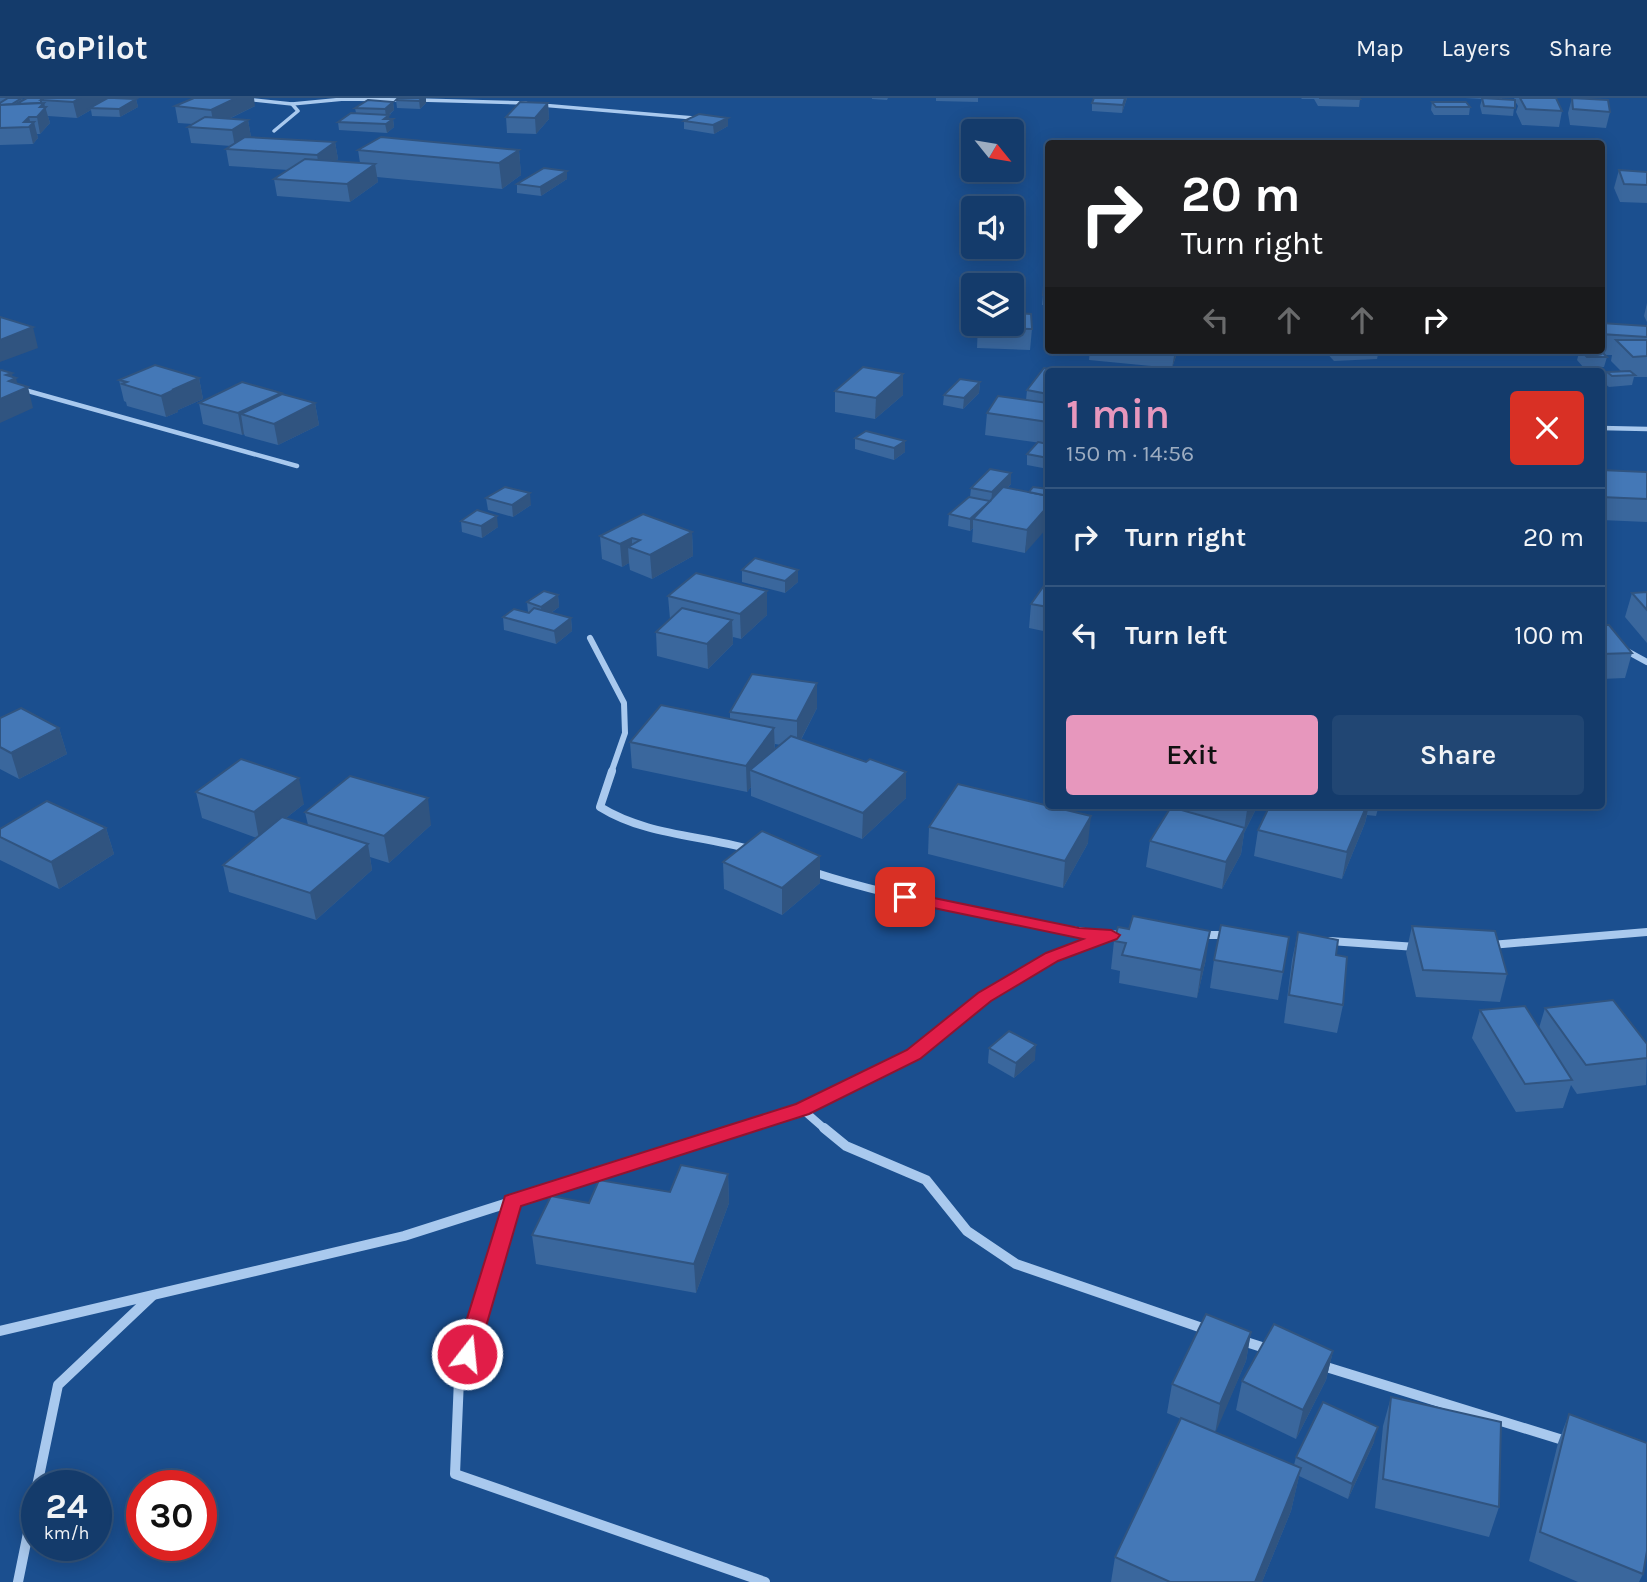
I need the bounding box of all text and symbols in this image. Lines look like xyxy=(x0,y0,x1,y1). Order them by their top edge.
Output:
text: GoPilot xyxy=(35,29,148,67)
text: Map xyxy=(1356,34,1404,62)
text: Layers xyxy=(1442,34,1511,62)
text: Share xyxy=(1549,34,1612,62)
north arrow xyxy=(961,119,1024,182)
map controls xyxy=(961,119,1024,336)
text: 20 m xyxy=(1181,166,1301,223)
icon: right xyxy=(1066,168,1157,259)
button: sound xyxy=(961,196,1024,259)
text: Turn right xyxy=(1181,225,1323,262)
button: layers xyxy=(961,273,1024,336)
icon: left xyxy=(1197,301,1235,339)
icon: ahead xyxy=(1270,301,1308,339)
icon: ahead xyxy=(1343,301,1381,339)
icon: right xyxy=(1416,301,1454,339)
text: 1 min xyxy=(1066,389,1170,439)
button: close xyxy=(1510,391,1584,465)
text: 150 m · 14:56 xyxy=(1066,440,1194,467)
icon: right xyxy=(1066,518,1104,556)
text: Turn right xyxy=(1125,522,1246,553)
text: 20 m xyxy=(1523,522,1584,553)
icon: left xyxy=(1066,616,1104,654)
text: Turn left xyxy=(1125,620,1227,651)
text: 100 m xyxy=(1514,620,1584,651)
button: Exit xyxy=(1066,715,1318,795)
button: Share xyxy=(1332,715,1584,795)
pin xyxy=(875,867,935,927)
icon: arrive xyxy=(886,878,924,916)
position arrow xyxy=(430,1317,504,1391)
speed limit sign: 30 xyxy=(126,1470,217,1561)
text: 24 xyxy=(46,1486,88,1527)
text: km/h xyxy=(44,1522,89,1544)

